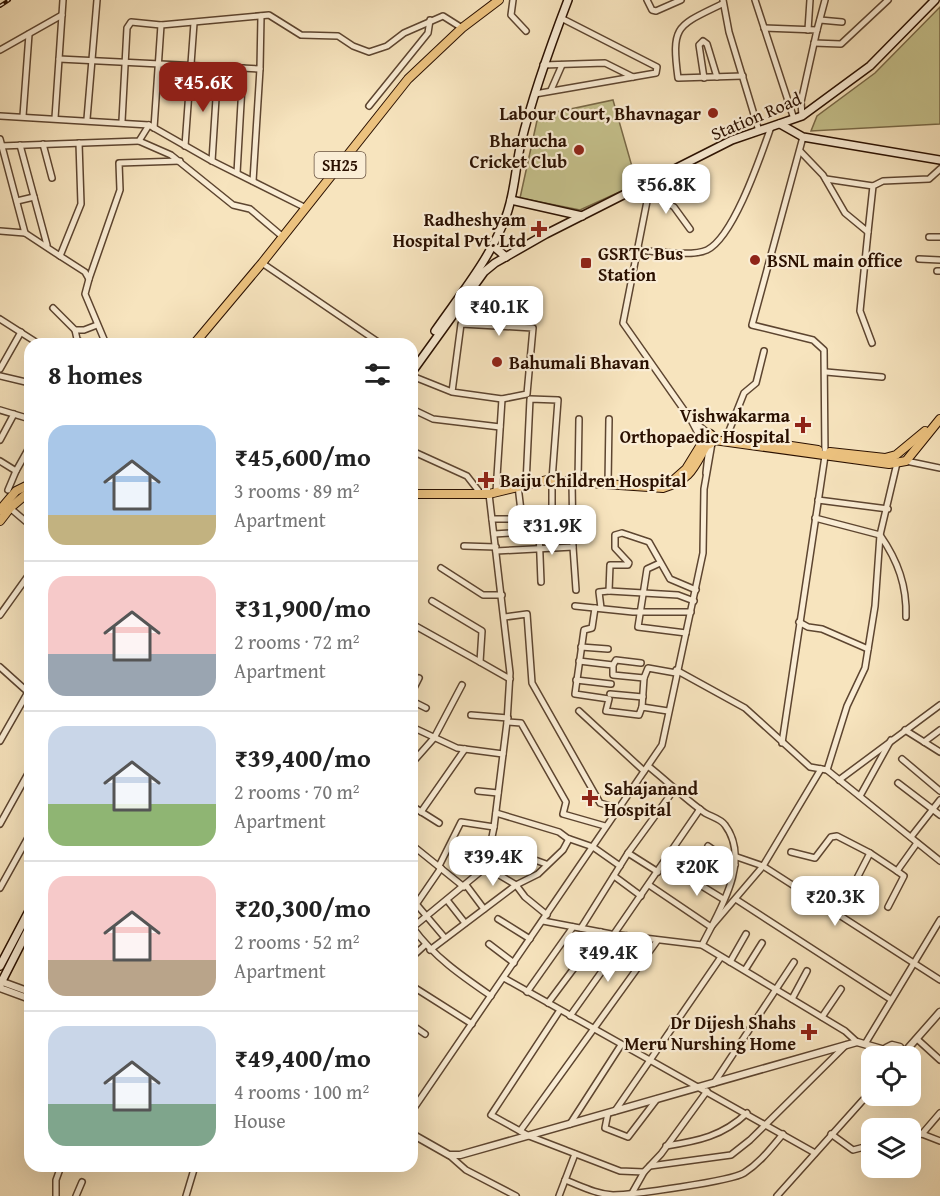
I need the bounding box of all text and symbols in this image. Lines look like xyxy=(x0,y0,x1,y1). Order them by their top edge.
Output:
pin: ₹45.6K xyxy=(154,62,252,113)
text: ₹45.6K xyxy=(173,67,233,96)
street label: Station Road xyxy=(707,85,806,147)
place label: Labour Court, Bhavnagar xyxy=(499,100,702,127)
marker: Labour Court, Bhavnagar xyxy=(706,106,720,120)
place label: Bharucha Cricket Club xyxy=(470,127,568,175)
marker: Bharucha Cricket Club xyxy=(572,143,586,157)
road number: SH25 xyxy=(314,152,366,178)
pin: ₹56.8K xyxy=(617,164,715,215)
text: ₹56.8K xyxy=(636,169,696,198)
place label: Radheshyam Hospital Pvt. Ltd xyxy=(393,206,527,254)
marker: Radheshyam Hospital Pvt. Ltd xyxy=(530,220,548,238)
place label: GSRTC Bus Station xyxy=(598,240,683,288)
place label: BSNL main office xyxy=(767,247,903,274)
marker: BSNL main office xyxy=(748,253,762,267)
marker: GSRTC Bus Station xyxy=(579,256,593,270)
pin: ₹40.1K xyxy=(450,286,548,337)
text: ₹40.1K xyxy=(469,291,529,320)
place label: Bahumali Bhavan xyxy=(509,349,650,376)
text: 8 homes xyxy=(48,355,143,394)
marker: Bahumali Bhavan xyxy=(490,355,504,369)
icon: filters xyxy=(361,358,394,391)
place label: Vishwakarma Orthopaedic Hospital xyxy=(620,402,791,450)
marker: Vishwakarma Orthopaedic Hospital xyxy=(794,416,812,434)
text: ₹45,600/mo xyxy=(234,437,371,476)
icon: home xyxy=(96,449,168,521)
place label: Baiju Children Hospital xyxy=(500,467,687,494)
marker: Baiju Children Hospital xyxy=(477,471,495,489)
text: 3 rooms · 89 m² xyxy=(234,476,360,505)
text: Apartment xyxy=(234,505,326,534)
pin: ₹31.9K xyxy=(503,505,601,556)
text: ₹31.9K xyxy=(522,510,582,539)
text: ₹31,900/mo xyxy=(234,588,371,627)
icon: home xyxy=(96,600,168,672)
text: 2 rooms · 72 m² xyxy=(234,627,360,656)
text: Apartment xyxy=(234,656,326,685)
text: ₹39,400/mo xyxy=(234,738,371,777)
icon: home xyxy=(96,750,168,822)
place label: Sahajanand Hospital xyxy=(604,775,699,823)
text: 2 rooms · 70 m² xyxy=(234,777,360,806)
marker: Sahajanand Hospital xyxy=(581,789,599,807)
text: Apartment xyxy=(234,806,326,835)
pin: ₹39.4K xyxy=(444,836,542,887)
text: ₹39.4K xyxy=(463,841,523,870)
pin: ₹20K xyxy=(661,846,733,897)
text: ₹20K xyxy=(675,851,719,880)
pin: ₹20.3K xyxy=(786,876,884,927)
text: ₹20.3K xyxy=(805,881,865,910)
text: ₹20,300/mo xyxy=(234,888,371,927)
icon: home xyxy=(96,900,168,972)
text: 2 rooms · 52 m² xyxy=(234,927,360,956)
pin: ₹49.4K xyxy=(559,932,657,983)
text: ₹49.4K xyxy=(578,937,638,966)
text: Apartment xyxy=(234,956,326,985)
place label: Dr Dijesh Shahs Meru Nurshing Home xyxy=(624,1009,796,1057)
marker: Dr Dijesh Shahs Meru Nurshing Home xyxy=(800,1023,818,1041)
text: ₹49,400/mo xyxy=(234,1038,371,1077)
map controls xyxy=(861,1046,921,1178)
button: locate xyxy=(861,1046,921,1106)
icon: home xyxy=(96,1050,168,1122)
text: 4 rooms · 100 m² xyxy=(234,1077,369,1106)
text: House xyxy=(234,1106,286,1135)
button: layers xyxy=(861,1118,921,1178)

